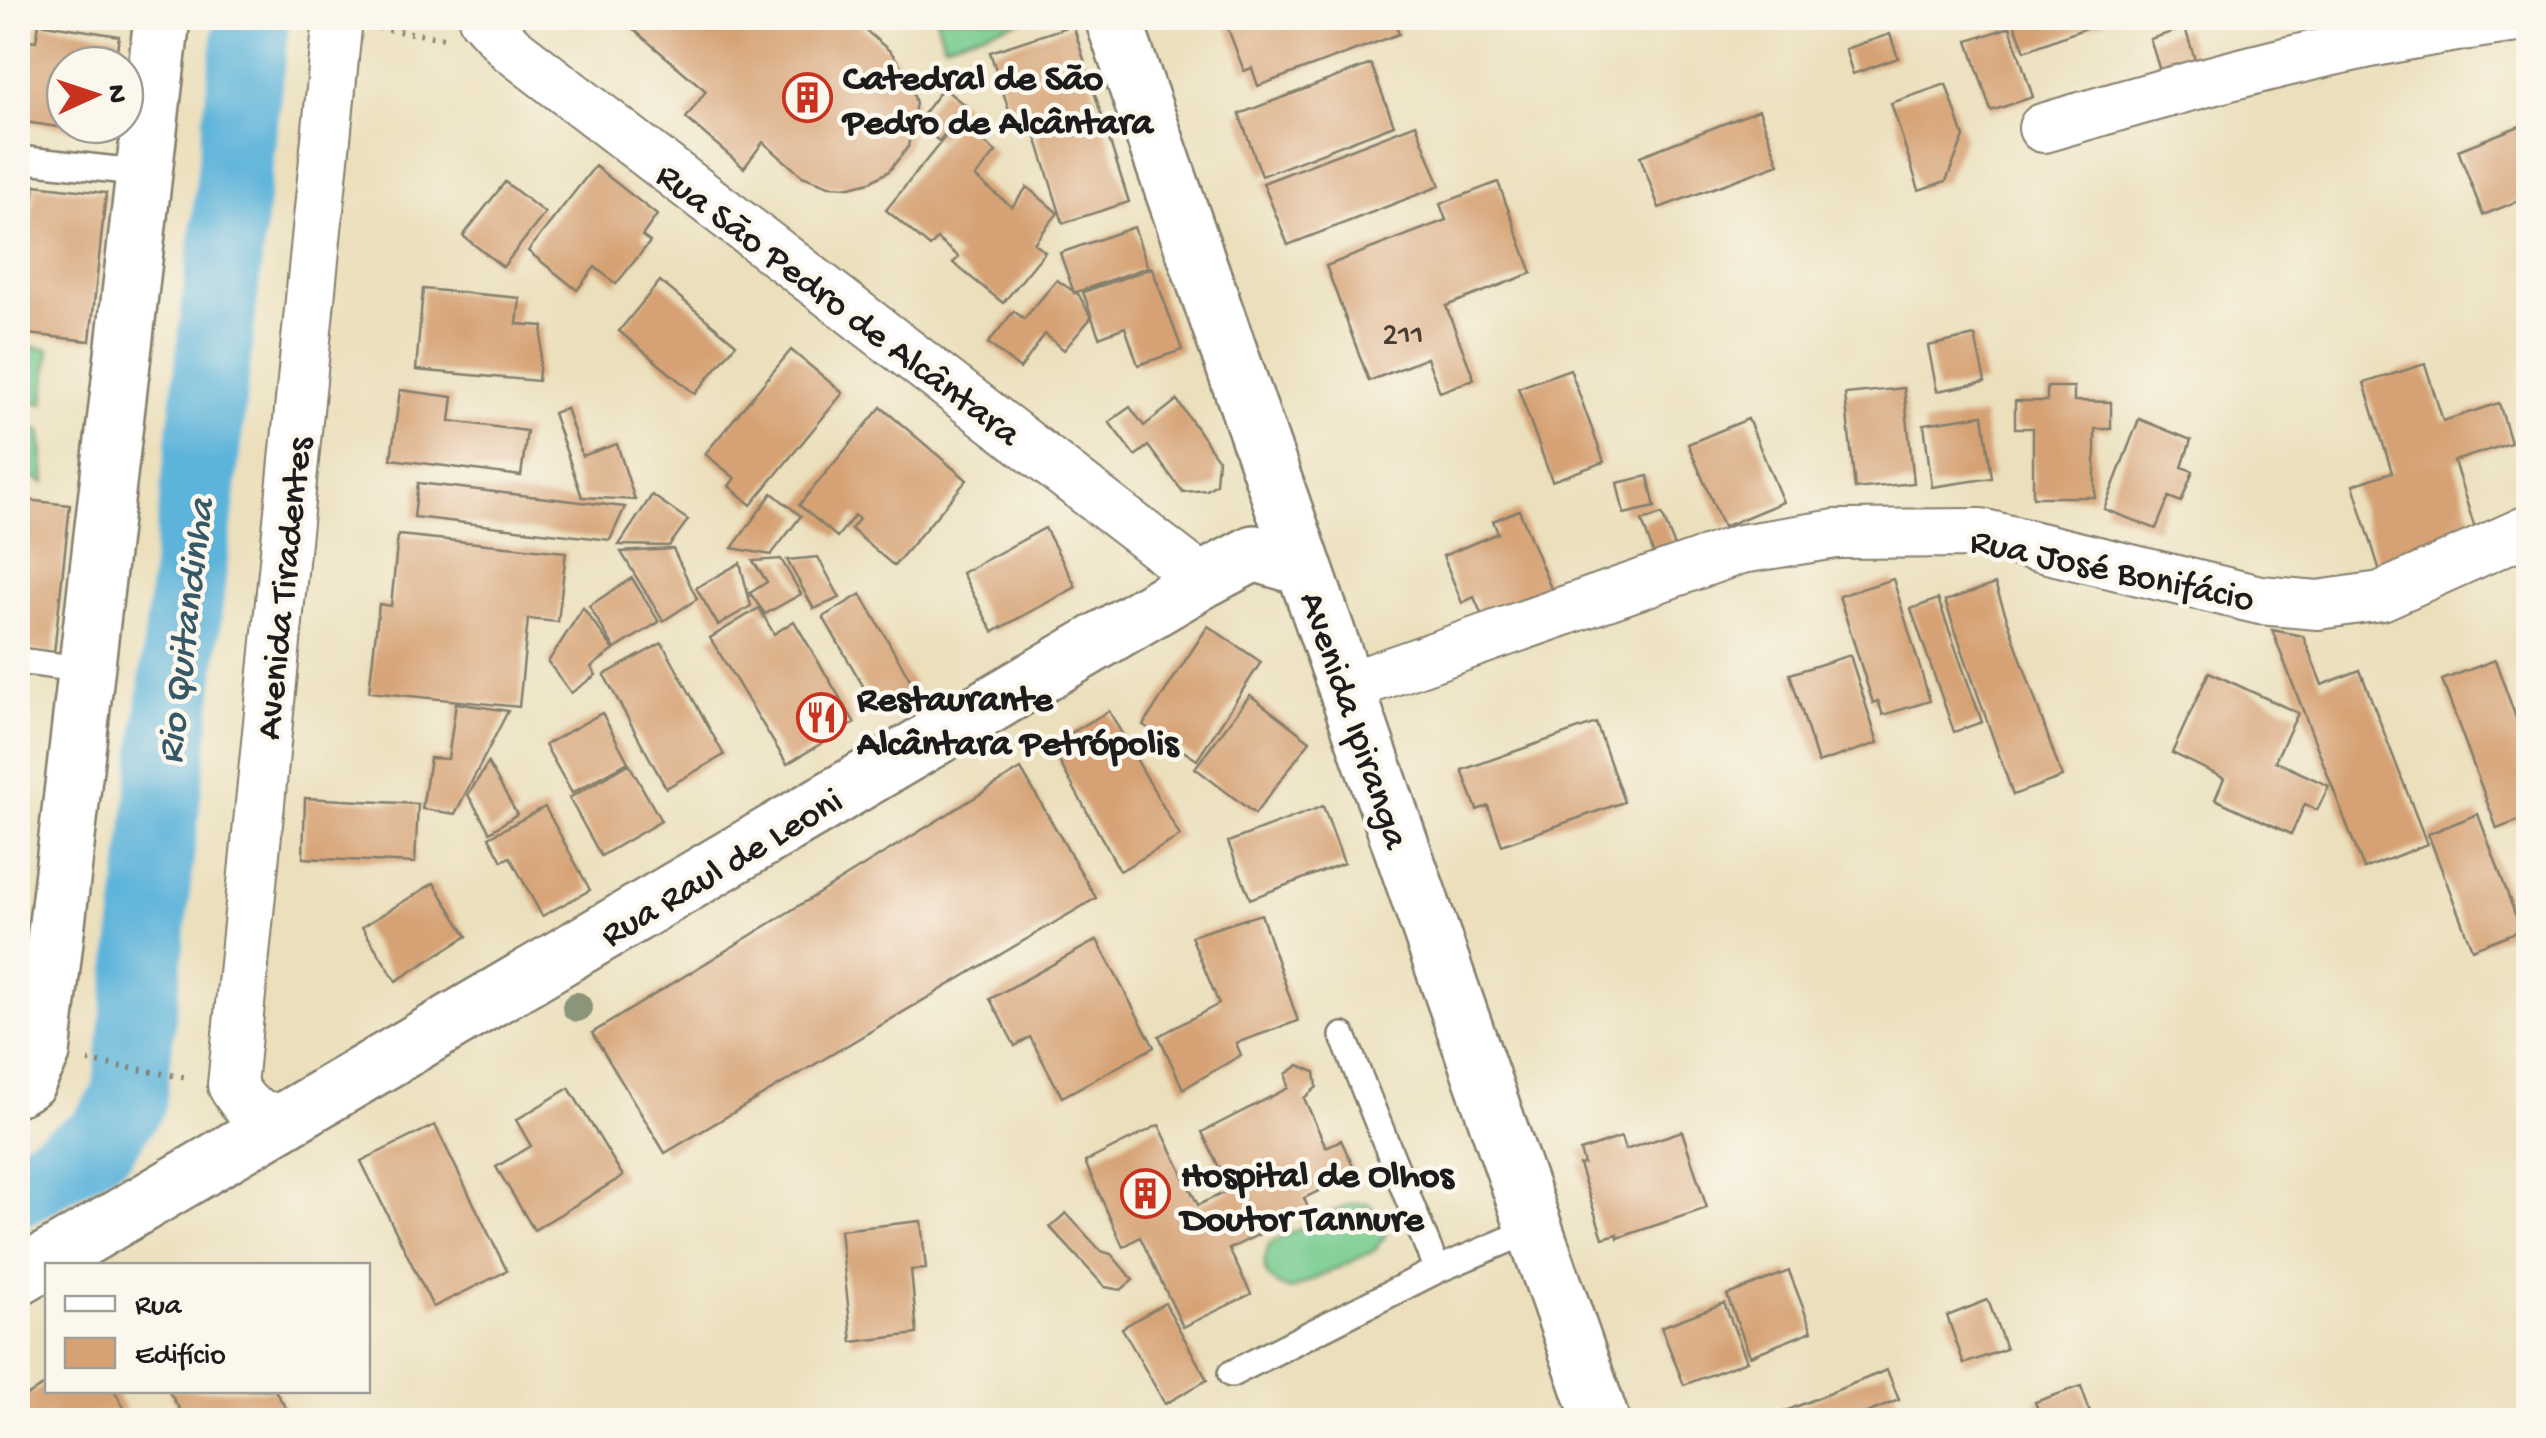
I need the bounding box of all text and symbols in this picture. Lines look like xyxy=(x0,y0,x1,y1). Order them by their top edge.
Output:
north arrow xyxy=(45,45,145,145)
place label: Catedral de São Pedro de Alcântara xyxy=(841,59,1155,147)
building icon: Catedral de São Pedro de Alcântara xyxy=(782,71,834,123)
text: N xyxy=(99,84,132,104)
street label: Rua São Pedro de Alcântara xyxy=(645,155,1029,459)
house number: 211 xyxy=(1382,318,1424,356)
street label: Avenida Tiradentes xyxy=(249,434,325,742)
water label: Rio Quitandinha xyxy=(149,494,228,767)
street label: Rua José Bonifácio xyxy=(1966,521,2258,624)
street label: Avenida Ipiranga xyxy=(1287,587,1417,857)
place label: Restaurante Alcântara Petrópolis xyxy=(856,680,1180,768)
restaurant icon: Restaurante Alcântara Petrópolis xyxy=(796,692,848,744)
street label: Rua Raul de Leoni xyxy=(594,781,852,960)
place label: Hospital de Olhos Doutor Tannure xyxy=(1178,1156,1456,1244)
building icon: Hospital de Olhos Doutor Tannure xyxy=(1120,1168,1172,1220)
legend xyxy=(45,1263,370,1393)
text: Rua xyxy=(135,1290,183,1325)
text: Edifício xyxy=(135,1340,226,1375)

